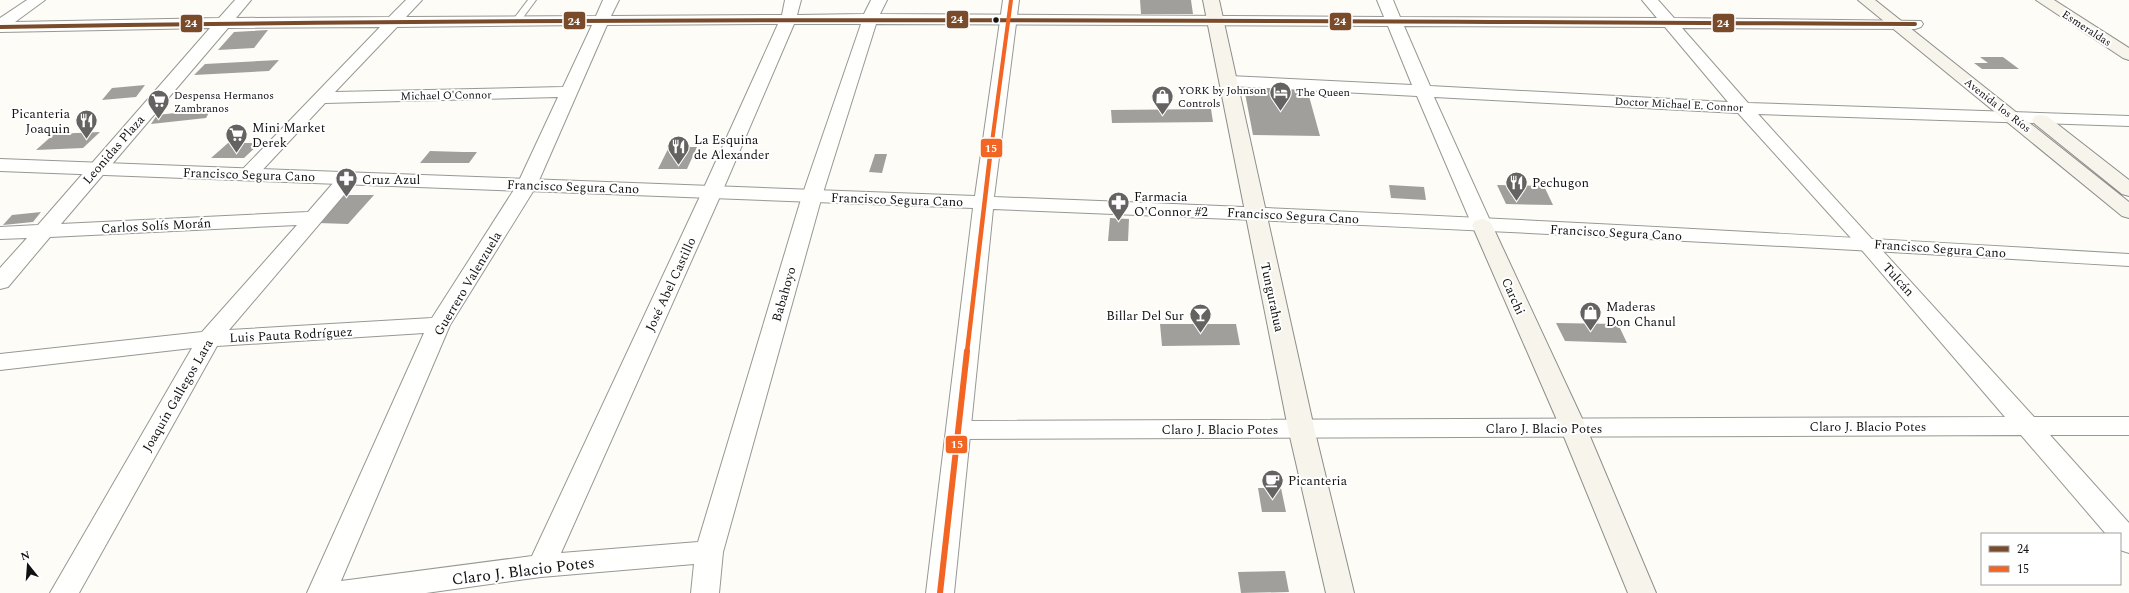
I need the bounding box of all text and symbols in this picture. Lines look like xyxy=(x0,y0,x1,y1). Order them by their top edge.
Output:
street label: Esmeraldas xyxy=(2059,6,2115,51)
line badge: 24 xyxy=(946,10,969,29)
line badge: 24 xyxy=(563,11,586,30)
text: 24 xyxy=(951,11,964,28)
line badge: 24 xyxy=(1329,12,1352,31)
text: 24 xyxy=(568,13,581,30)
text: 24 xyxy=(1334,13,1347,30)
line badge: 24 xyxy=(1712,13,1735,33)
line badge: 24 xyxy=(180,14,203,33)
text: 24 xyxy=(185,15,198,32)
unlabelled marker xyxy=(991,15,1001,25)
text: 24 xyxy=(1717,15,1730,32)
street label: Avenida los Ríos xyxy=(1961,74,2035,137)
hotel icon: The Queen xyxy=(1268,79,1294,112)
place label: YORK by Johnson Controls xyxy=(1178,82,1266,112)
shop icon: YORK by Johnson Controls xyxy=(1149,83,1175,116)
place label: The Queen xyxy=(1296,84,1350,101)
street label: Michael O'Connor xyxy=(400,86,492,105)
place label: Despensa Hermanos Zambranos xyxy=(174,87,274,117)
supermarket icon: Despensa Hermanos Zambranos xyxy=(146,88,172,121)
street label: Doctor Michael E. Connor xyxy=(1614,93,1744,116)
place label: Picanteria Joaquin xyxy=(11,104,71,139)
restaurant icon: Picanteria Joaquin xyxy=(73,107,99,140)
street label: Leonidas Plaza xyxy=(78,110,150,189)
place label: Mini Market Derek xyxy=(252,118,326,153)
supermarket icon: Mini Market Derek xyxy=(224,121,250,154)
place label: La Esquina de Alexander xyxy=(694,130,770,165)
restaurant icon: La Esquina de Alexander xyxy=(665,133,691,166)
line badge: 15 xyxy=(980,138,1003,158)
text: 15 xyxy=(985,140,997,157)
street label: Francisco Segura Cano xyxy=(182,163,315,187)
pharmacy icon: Cruz Azul xyxy=(334,166,360,199)
restaurant icon: Pechugon xyxy=(1503,169,1529,202)
place label: Cruz Azul xyxy=(362,170,420,190)
place label: Pechugon xyxy=(1532,173,1589,193)
street label: Francisco Segura Cano xyxy=(506,175,639,199)
place label: Farmacia O'Connor #2 xyxy=(1134,187,1208,222)
street label: Francisco Segura Cano xyxy=(830,188,963,212)
pharmacy icon: Farmacia O'Connor #2 xyxy=(1106,190,1132,223)
street label: Francisco Segura Cano xyxy=(1226,203,1360,229)
street label: Carlos Solís Morán xyxy=(100,213,212,239)
street label: Francisco Segura Cano xyxy=(1549,220,1683,246)
street label: Guerrero Valenzuela xyxy=(429,227,507,339)
street label: José Abel Castillo xyxy=(640,234,701,335)
street label: Francisco Segura Cano xyxy=(1873,234,2007,264)
street label: Tulcán xyxy=(1877,258,1919,302)
street label: Tungurahua xyxy=(1255,261,1289,334)
street label: Babahoyo xyxy=(767,264,801,324)
street label: Carchi xyxy=(1496,275,1530,318)
place label: Maderas Don Chanul xyxy=(1606,297,1676,332)
shop icon: Maderas Don Chanul xyxy=(1578,300,1604,333)
bar icon: Billar Del Sur xyxy=(1187,302,1213,335)
place label: Billar Del Sur xyxy=(1106,306,1184,326)
street label: Luis Pauta Rodríguez xyxy=(229,322,353,348)
street label: Joaquín Gallegos Lara xyxy=(137,335,219,455)
street label: Claro J. Blacio Potes xyxy=(1810,417,1926,437)
street label: Claro J. Blacio Potes xyxy=(1486,419,1602,439)
street label: Claro J. Blacio Potes xyxy=(1162,420,1278,440)
line badge: 15 xyxy=(945,435,968,454)
text: 15 xyxy=(951,436,963,453)
cafe icon: Picanteria xyxy=(1259,467,1285,500)
place label: Picanteria xyxy=(1288,471,1348,491)
legend xyxy=(1981,533,2121,585)
text: 24 xyxy=(2017,540,2029,559)
north arrow xyxy=(8,545,48,585)
text: N xyxy=(18,546,32,565)
street label: Claro J. Blacio Potes xyxy=(450,550,596,592)
text: 15 xyxy=(2017,560,2029,579)

